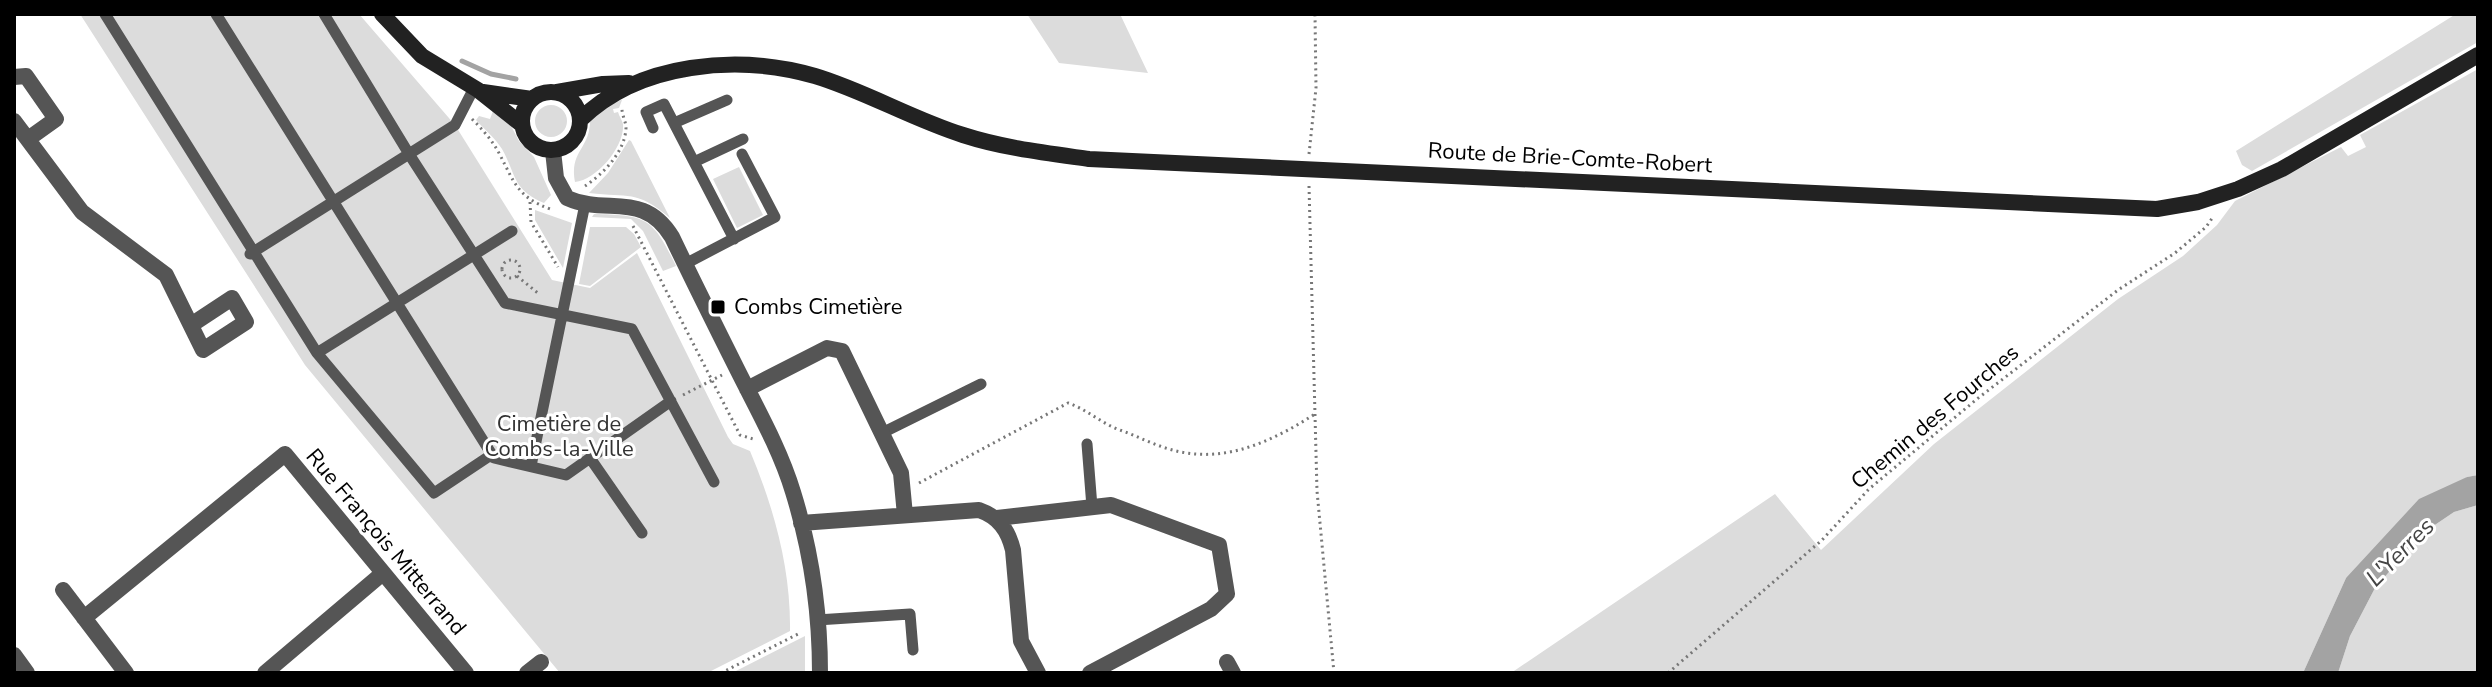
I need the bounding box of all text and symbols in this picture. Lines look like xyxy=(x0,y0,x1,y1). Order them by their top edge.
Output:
street label: Route de Brie-Comte-Robert xyxy=(1427,136,1713,180)
place label: Combs Cimetière xyxy=(734,292,903,322)
marker: Combs Cimetière xyxy=(709,298,727,316)
street label: Chemin des Fourches xyxy=(1845,338,2025,496)
park label: Cimetière de Combs-la-Ville xyxy=(484,409,634,464)
street label: Rue François Mitterrand xyxy=(299,442,473,642)
water label: L'Yerres xyxy=(2359,511,2441,593)

